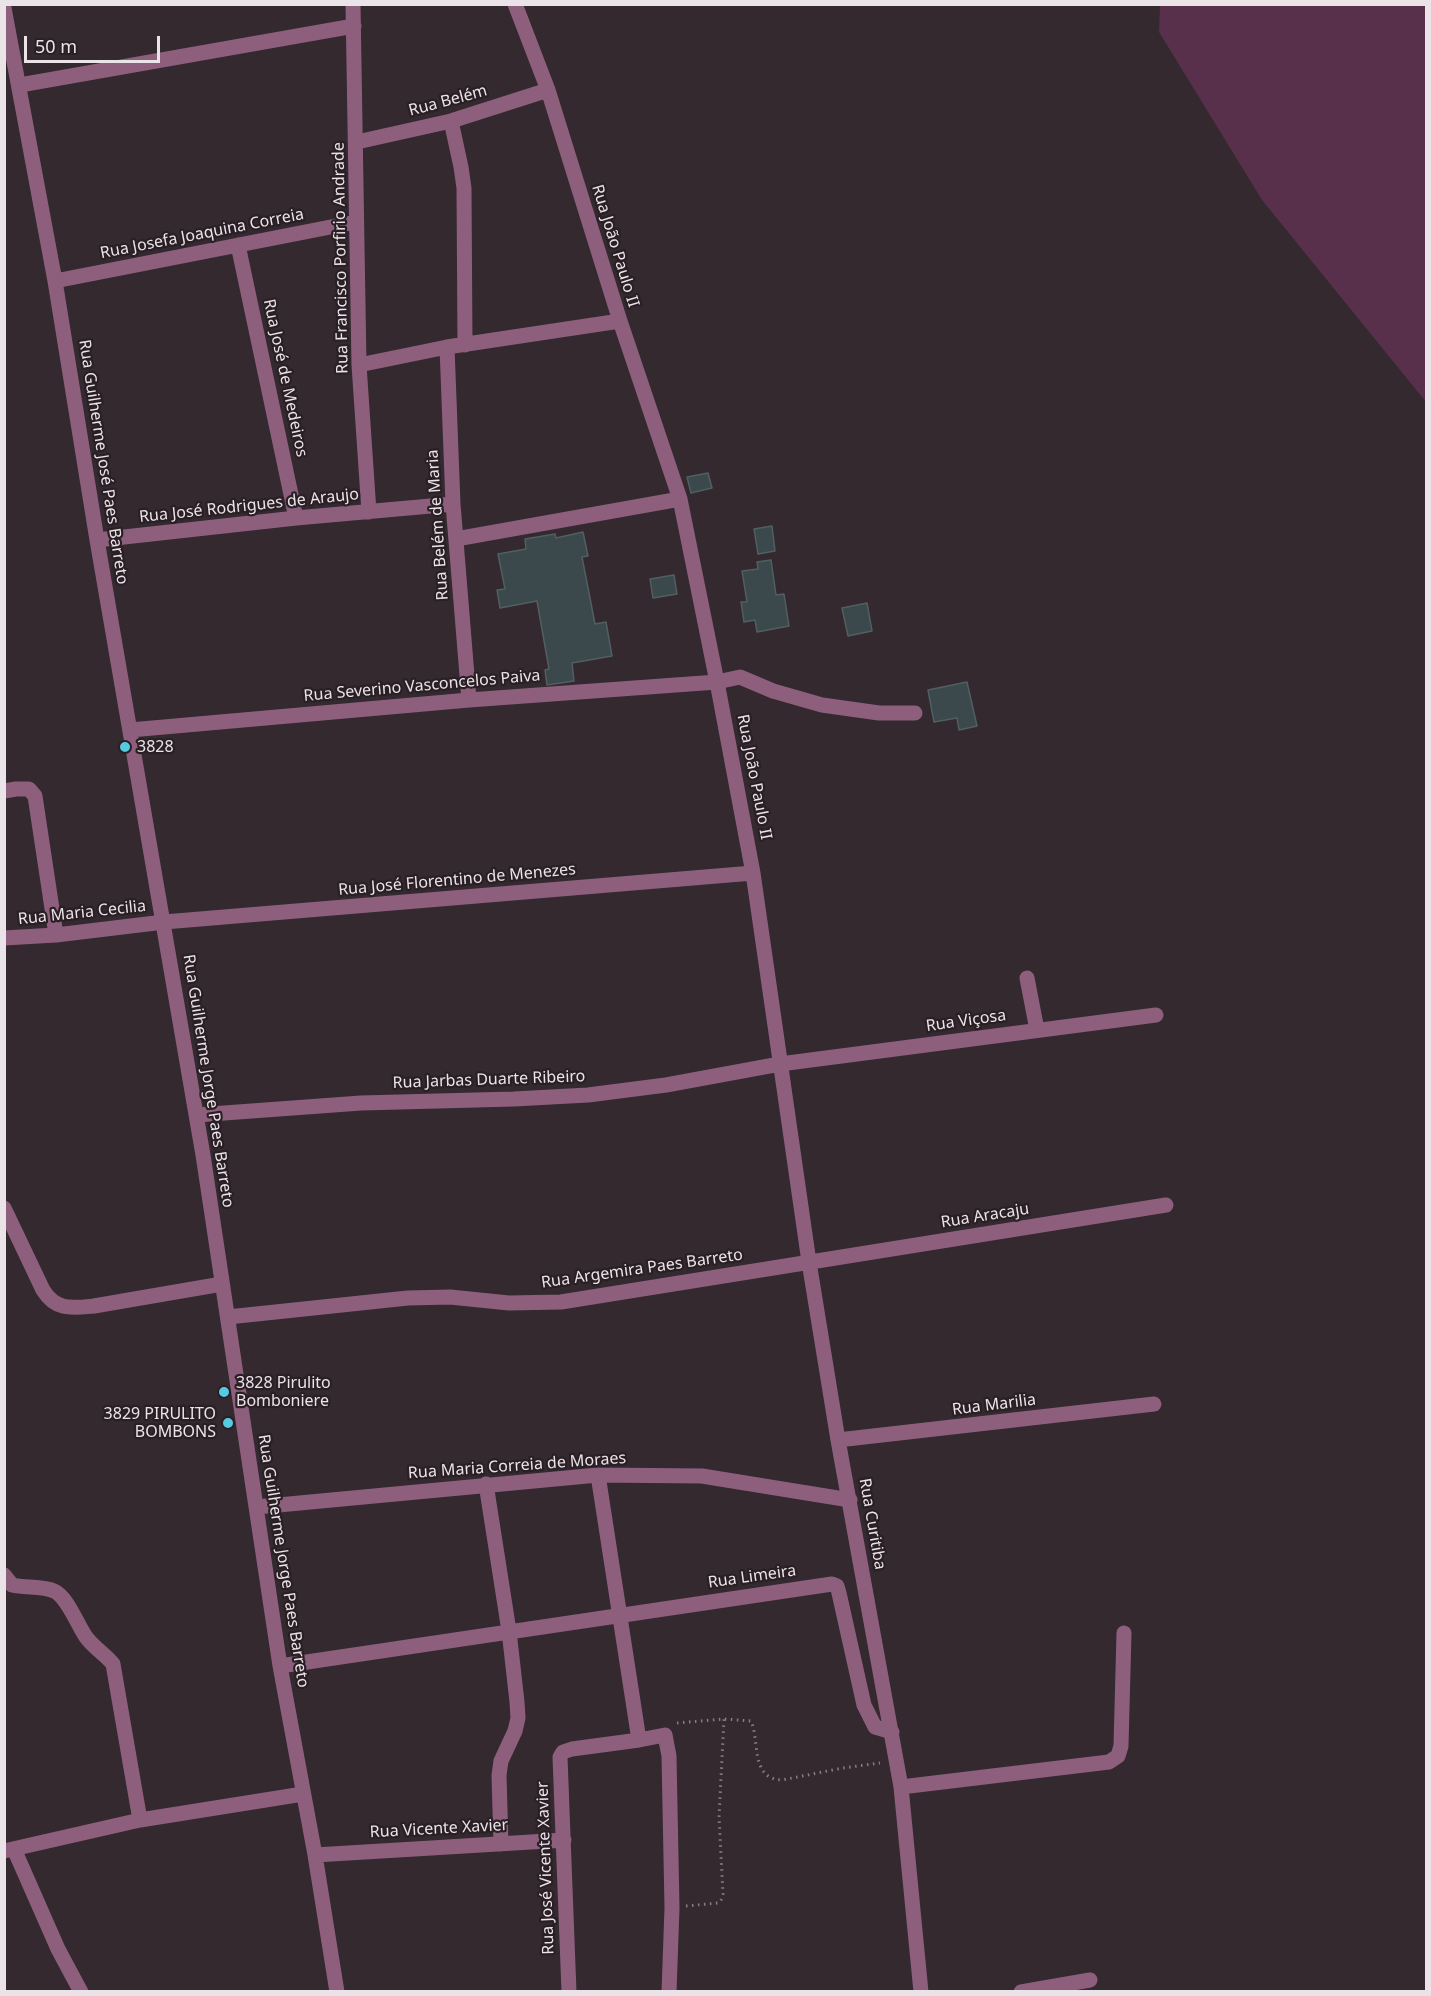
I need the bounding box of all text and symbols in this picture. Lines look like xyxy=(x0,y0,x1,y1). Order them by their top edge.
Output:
scale bar xyxy=(27,24,164,62)
text: 50 m xyxy=(35,34,77,58)
street label: Rua Belém xyxy=(407,81,489,121)
street label: Rua Francisco Porfirio Andrade xyxy=(329,142,353,374)
street label: Rua João Paulo II xyxy=(587,182,643,310)
street label: Rua Josefa Joaquina Correia xyxy=(99,205,305,263)
street label: Rua José de Medeiros xyxy=(259,297,311,459)
street label: Rua Guilherme José Paes Barreto xyxy=(74,338,132,586)
street label: Rua Belém de Maria xyxy=(423,449,453,601)
street label: Rua José Rodrigues de Araujo xyxy=(138,485,360,527)
street label: Rua Severino Vasconcelos Paiva xyxy=(303,666,541,706)
street label: Rua João Paulo II xyxy=(732,713,776,841)
place label: 3828 xyxy=(137,737,174,757)
marker: 3828 xyxy=(118,740,132,754)
street label: Rua José Florentino de Menezes xyxy=(337,860,577,900)
street label: Rua Maria Cecilia xyxy=(17,897,147,929)
street label: Rua Guilherme Jorge Paes Barreto xyxy=(178,953,238,1209)
street label: Rua Viçosa xyxy=(925,1006,1007,1036)
street label: Rua Jarbas Duarte Ribeiro xyxy=(392,1067,586,1093)
street label: Rua Aracaju xyxy=(939,1200,1031,1232)
street label: Rua Argemira Paes Barreto xyxy=(540,1245,744,1293)
place label: 3828 Pirulito Bomboniere xyxy=(236,1373,331,1411)
marker: 3828 Pirulito Bomboniere xyxy=(217,1385,231,1399)
street label: Rua Marilia xyxy=(951,1390,1037,1420)
place label: 3829 PIRULITO BOMBONS xyxy=(104,1404,216,1442)
marker: 3829 PIRULITO BOMBONS xyxy=(221,1416,235,1430)
street label: Rua Guilherme Jorge Paes Barreto xyxy=(253,1433,313,1689)
street label: Rua Maria Correia de Moraes xyxy=(407,1449,627,1483)
street label: Rua Curitiba xyxy=(855,1477,889,1571)
street label: Rua Limeira xyxy=(707,1561,797,1593)
street label: Rua José Vicente Xavier xyxy=(533,1781,559,1955)
street label: Rua Vicente Xavier xyxy=(369,1816,509,1842)

